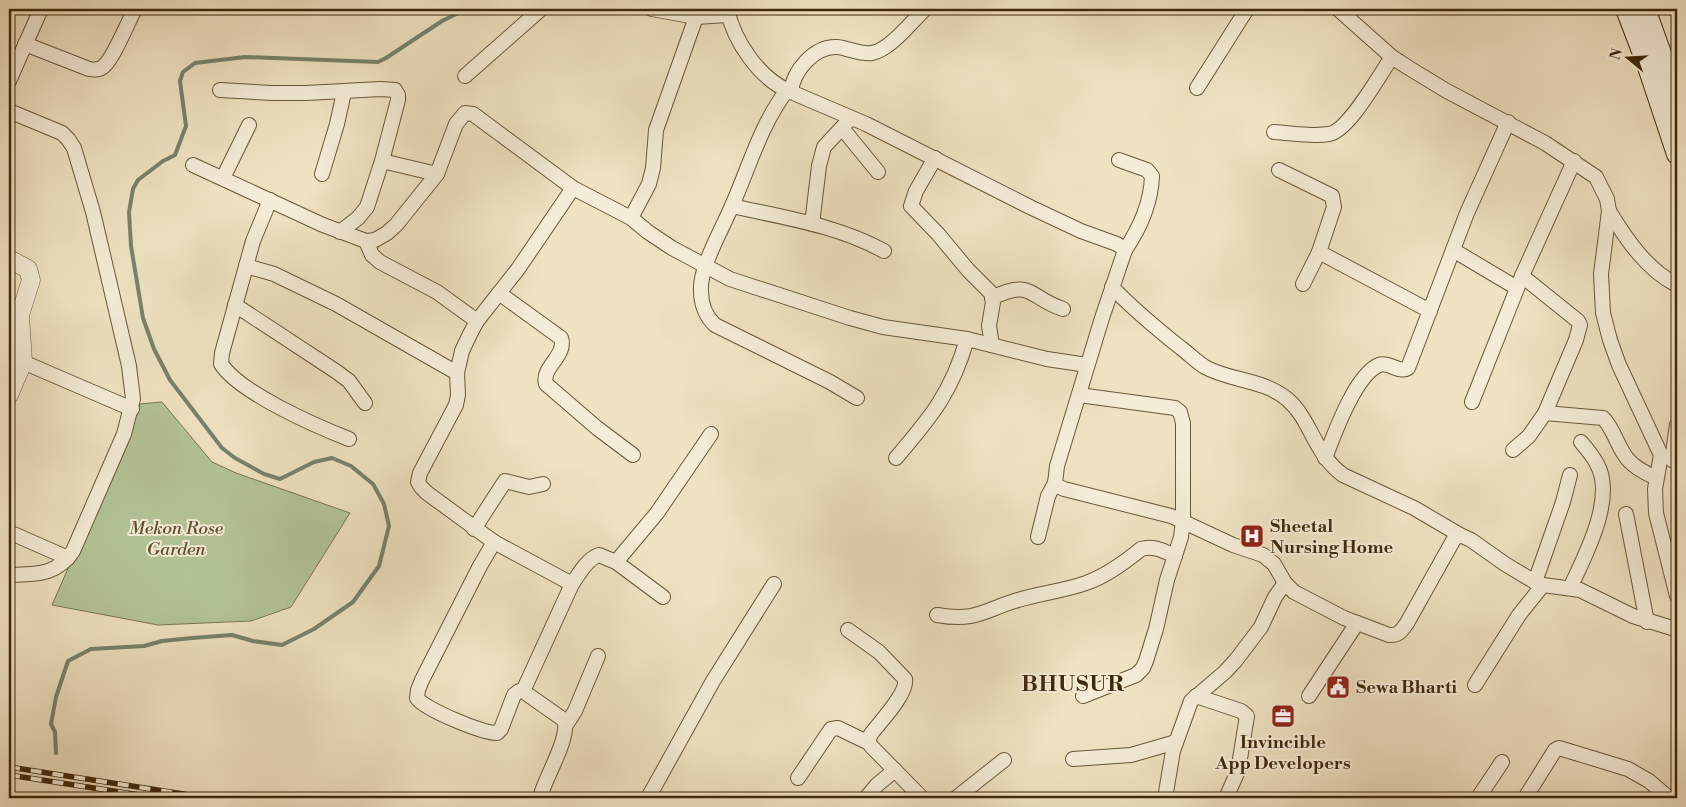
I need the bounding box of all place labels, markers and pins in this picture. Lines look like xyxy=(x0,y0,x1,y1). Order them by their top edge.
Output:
place label: Sheetal Nursing Home xyxy=(1270,515,1394,559)
hospital icon: Sheetal Nursing Home xyxy=(1239,523,1265,549)
public building icon: Sewa Bharti xyxy=(1325,674,1351,700)
place label: Sewa Bharti xyxy=(1356,676,1457,699)
office icon: Invincible App Developers xyxy=(1270,703,1296,729)
place label: Invincible App Developers xyxy=(1214,731,1351,775)

